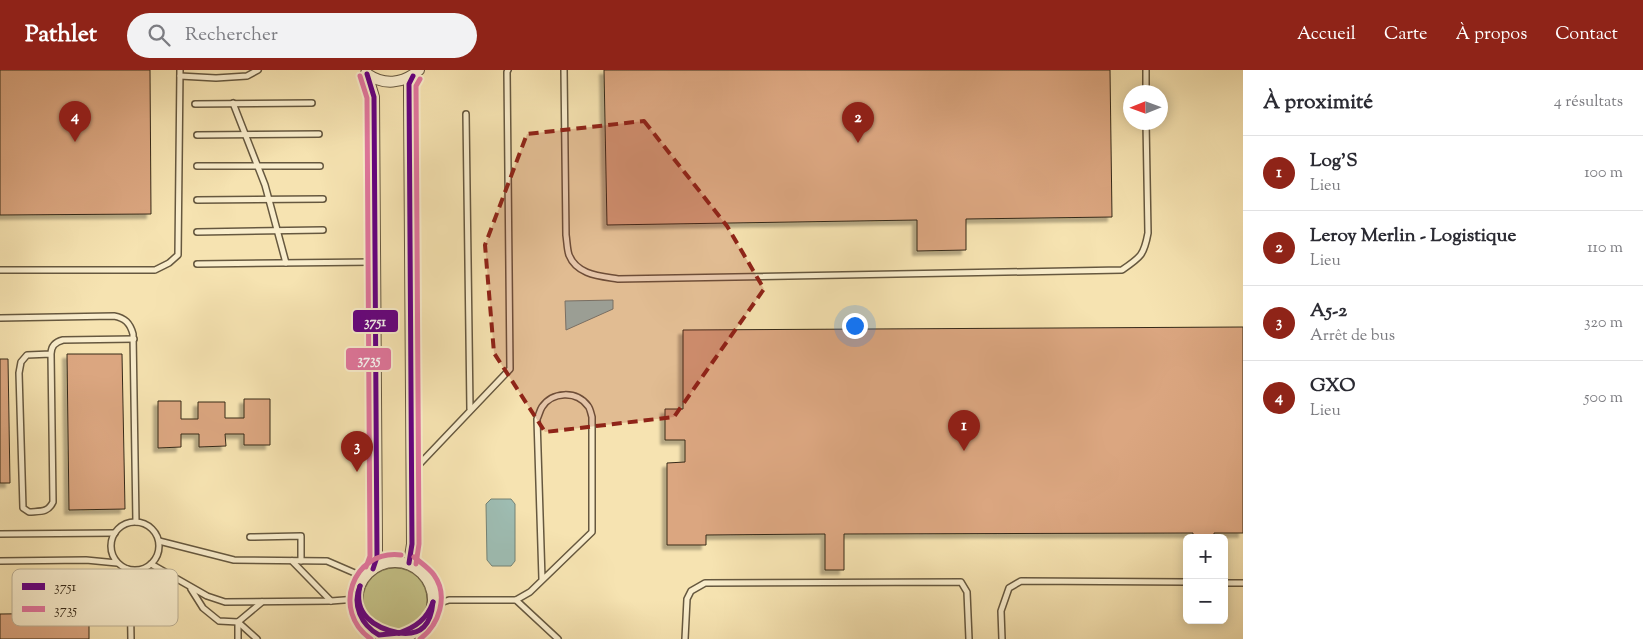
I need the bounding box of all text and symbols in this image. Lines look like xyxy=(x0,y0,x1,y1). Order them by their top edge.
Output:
search box xyxy=(127,13,477,58)
text: Pathlet xyxy=(25,18,97,52)
icon: search xyxy=(145,21,173,49)
text: Rechercher xyxy=(185,22,278,49)
text: Accueil xyxy=(1297,22,1356,48)
text: Carte xyxy=(1384,22,1428,48)
text: À propos xyxy=(1456,22,1527,48)
text: Contact xyxy=(1555,22,1618,48)
north arrow xyxy=(1123,85,1168,130)
text: À proximité xyxy=(1263,88,1373,118)
text: 4 résultats xyxy=(1554,91,1623,114)
pin: 4 xyxy=(59,101,91,142)
pin: 2 xyxy=(842,102,874,143)
text: Log'S xyxy=(1310,148,1357,175)
text: 1 xyxy=(1276,162,1282,185)
text: 100 m xyxy=(1584,162,1623,185)
text: Lieu xyxy=(1310,175,1341,198)
text: Leroy Merlin - Logistique xyxy=(1310,223,1516,250)
text: 2 xyxy=(1275,237,1283,260)
text: 110 m xyxy=(1587,237,1623,260)
text: Lieu xyxy=(1310,250,1341,273)
text: A5-2 xyxy=(1310,298,1347,325)
line badge: 3751 xyxy=(352,309,399,333)
text: 3 xyxy=(1276,312,1282,335)
text: 320 m xyxy=(1584,312,1623,335)
text: 3751 xyxy=(364,313,386,333)
your location xyxy=(842,313,868,339)
text: Arrêt de bus xyxy=(1310,325,1395,348)
line badge: 3735 xyxy=(345,347,392,371)
text: 3735 xyxy=(357,351,381,371)
text: GXO xyxy=(1310,373,1355,400)
text: 4 xyxy=(1275,387,1283,410)
text: 500 m xyxy=(1584,387,1623,410)
text: Lieu xyxy=(1310,400,1341,423)
pin: 1 xyxy=(948,410,980,451)
pin: 3 xyxy=(341,431,373,472)
map controls xyxy=(1183,534,1228,624)
button: + xyxy=(1183,534,1228,579)
legend xyxy=(12,569,178,626)
text: 3751 xyxy=(54,578,76,598)
button: − xyxy=(1183,579,1228,624)
text: 3735 xyxy=(54,601,77,621)

